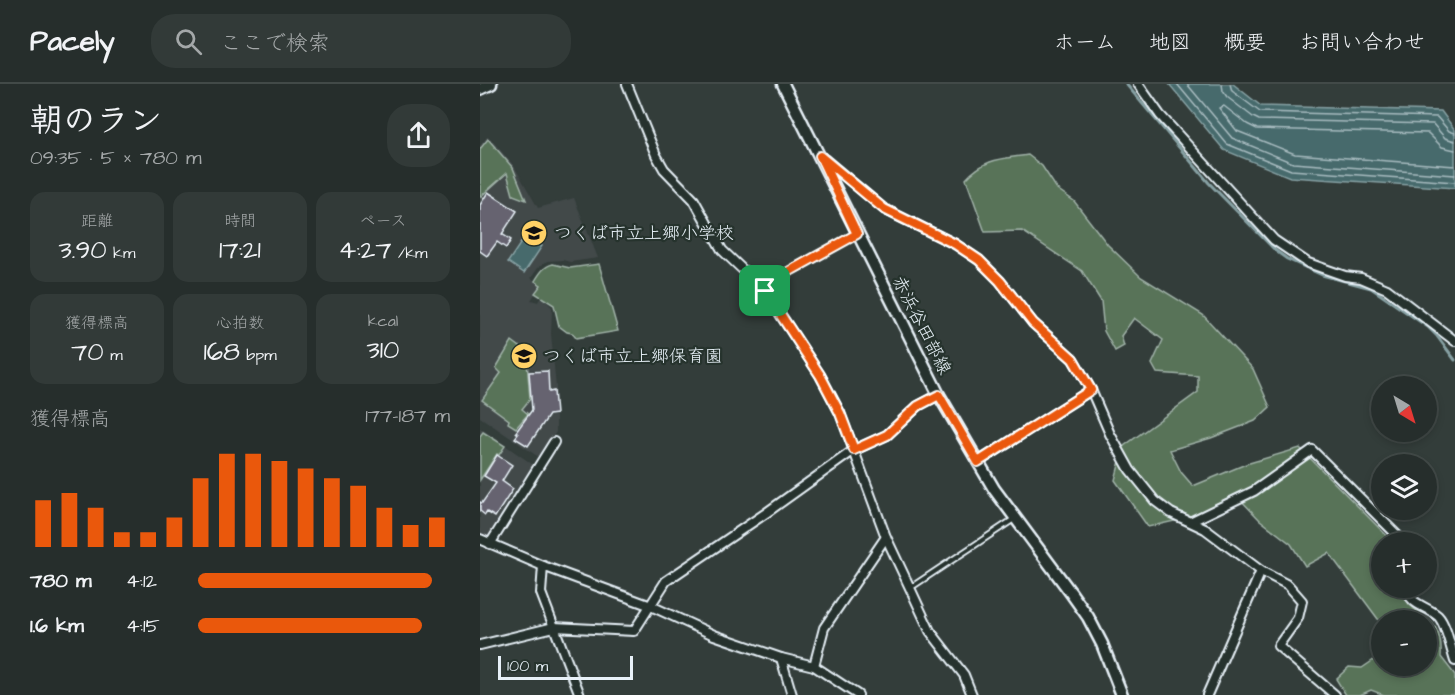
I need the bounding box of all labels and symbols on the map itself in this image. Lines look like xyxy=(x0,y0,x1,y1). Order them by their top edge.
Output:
school or university icon: つくば市立上郷小学校 xyxy=(519,218,549,248)
place label: つくば市立上郷小学校 xyxy=(554,221,734,246)
pin xyxy=(739,265,790,316)
street label: 赤浜谷田部線 xyxy=(886,271,957,379)
school or university icon: つくば市立上郷保育園 xyxy=(509,341,539,371)
place label: つくば市立上郷保育園 xyxy=(543,344,723,369)
north arrow xyxy=(1371,376,1437,442)
scale bar xyxy=(498,653,633,680)

